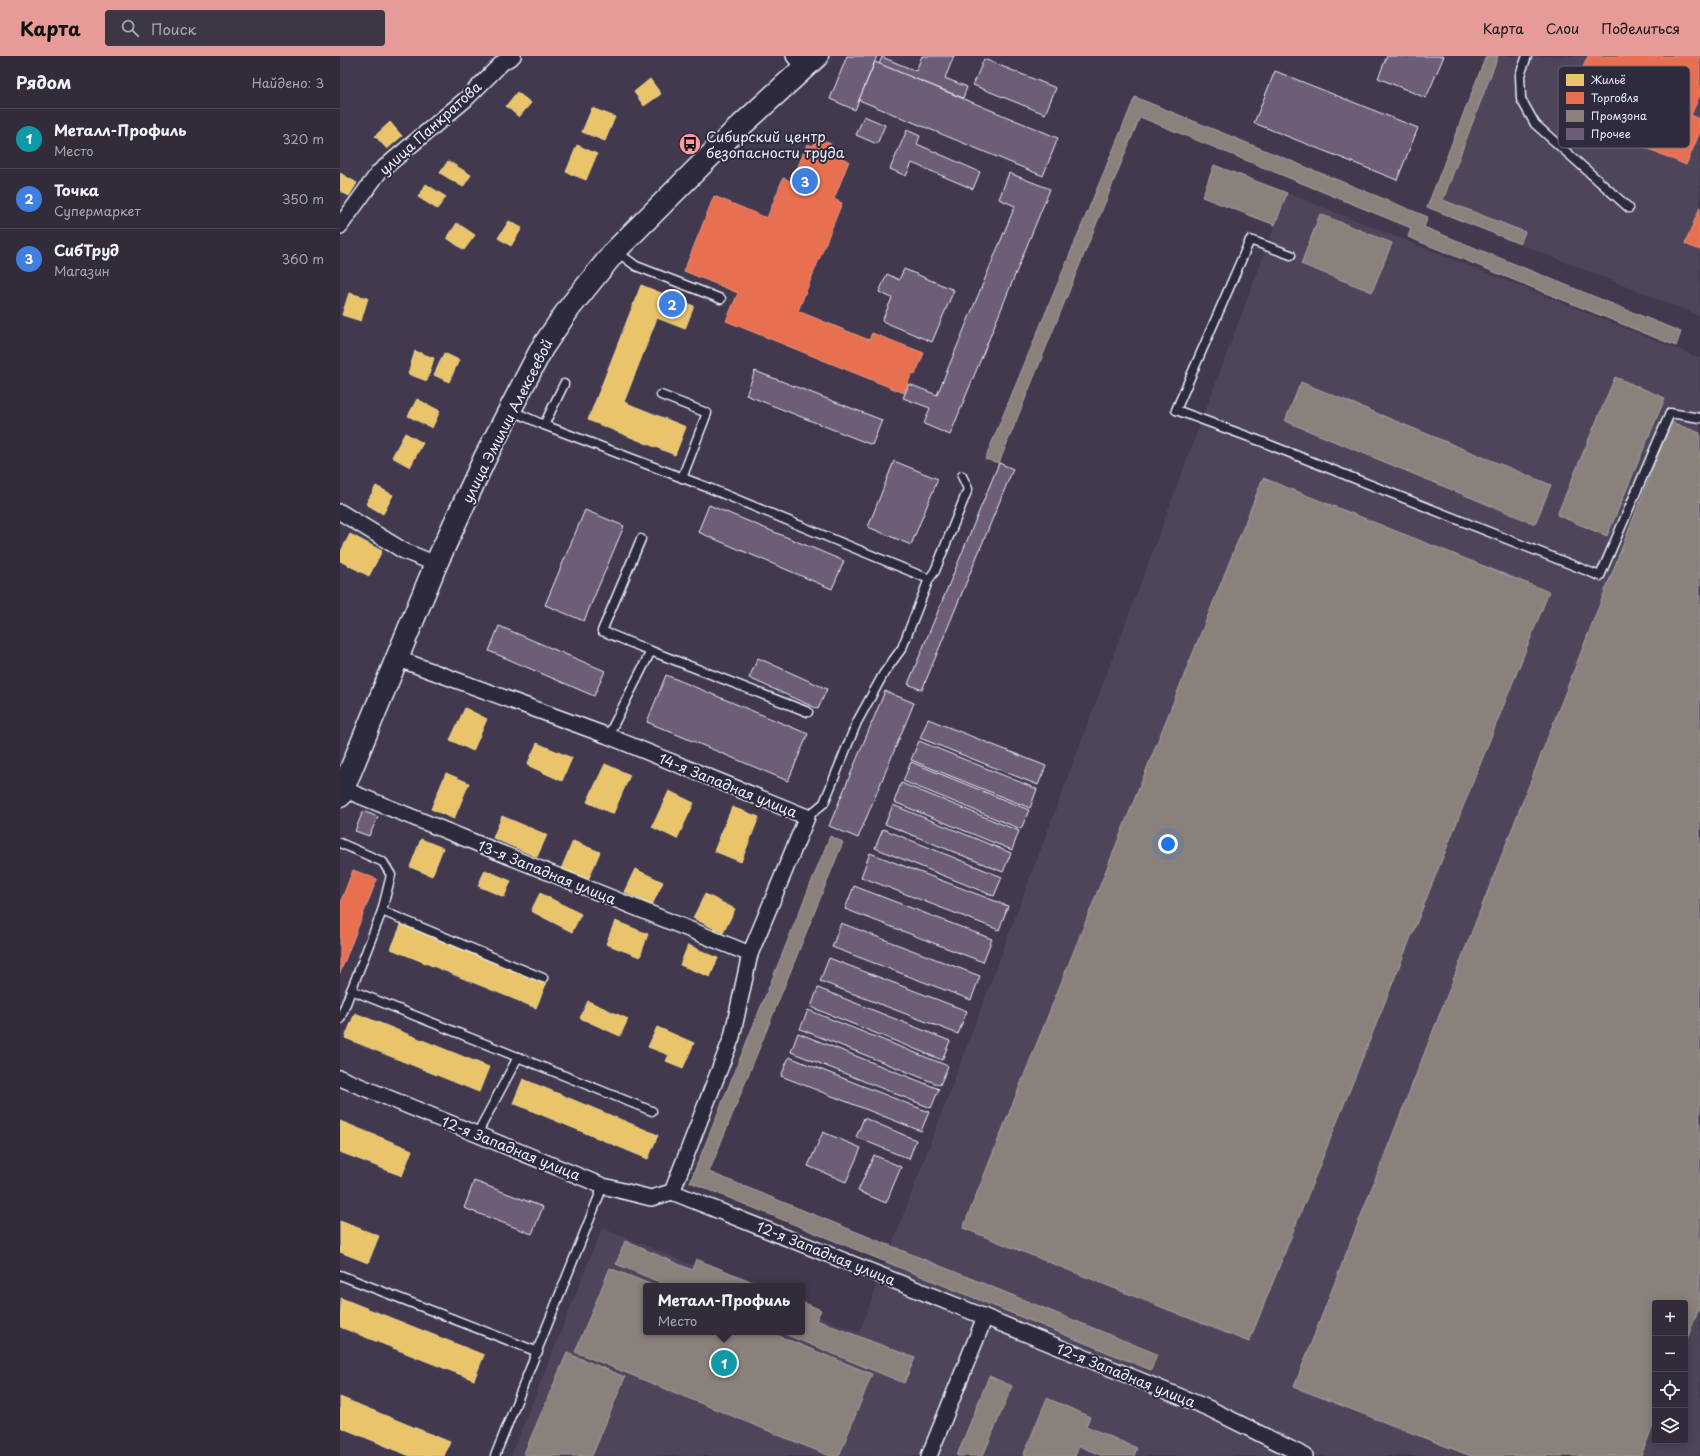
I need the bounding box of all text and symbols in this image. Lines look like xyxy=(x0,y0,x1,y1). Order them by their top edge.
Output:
search box xyxy=(105,10,385,46)
text: Карта xyxy=(20,14,81,42)
icon: search xyxy=(119,17,141,39)
text: Поиск xyxy=(151,17,196,40)
text: Карта xyxy=(1483,18,1524,39)
text: Слои xyxy=(1546,18,1579,39)
text: Поделиться xyxy=(1601,18,1680,39)
legend xyxy=(1558,66,1690,148)
text: Рядом xyxy=(16,69,71,95)
text: Жильё xyxy=(1590,71,1626,88)
text: Найдено: 3 xyxy=(252,73,324,92)
street label: улица Панкратова xyxy=(374,76,486,180)
text: Торговля xyxy=(1591,89,1639,106)
text: Промзона xyxy=(1591,107,1647,124)
text: Металл-Профиль xyxy=(54,118,186,141)
text: Прочее xyxy=(1591,125,1631,142)
place label: Сибирский центр безопасности труда xyxy=(706,126,845,163)
text: 1 xyxy=(26,129,32,148)
text: 320 m xyxy=(282,129,324,148)
bus stop icon: Сибирский центр безопасности труда xyxy=(677,131,703,157)
text: Место xyxy=(54,141,94,160)
pin: 3 xyxy=(792,166,818,196)
text: Точка xyxy=(54,178,99,201)
text: 2 xyxy=(24,189,34,208)
text: 350 m xyxy=(282,189,324,208)
text: Супермаркет xyxy=(54,201,141,220)
text: СибТруд xyxy=(54,238,119,261)
text: 3 xyxy=(25,249,33,268)
text: 360 m xyxy=(281,249,324,268)
text: Магазин xyxy=(54,261,110,280)
pin: 2 xyxy=(659,289,685,319)
street label: улица Эмилии Алексеевой xyxy=(456,335,558,507)
street label: 14-я Западная улица xyxy=(656,748,800,822)
your location xyxy=(1158,834,1178,854)
street label: 13-я Западная улица xyxy=(475,835,619,909)
street label: 12-я Западная улица xyxy=(438,1111,584,1186)
street label: 12-я Западная улица xyxy=(753,1216,899,1291)
popup xyxy=(643,1283,805,1335)
text: Металл-Профиль xyxy=(658,1288,790,1311)
map controls xyxy=(1652,1300,1688,1444)
button: + xyxy=(1652,1300,1688,1336)
text: Место xyxy=(658,1311,697,1330)
button: − xyxy=(1652,1336,1688,1372)
street label: 12-я Западная улица xyxy=(1053,1338,1199,1413)
pin: 1 xyxy=(711,1348,737,1378)
button: locate xyxy=(1652,1372,1688,1408)
button: layers xyxy=(1652,1408,1688,1444)

